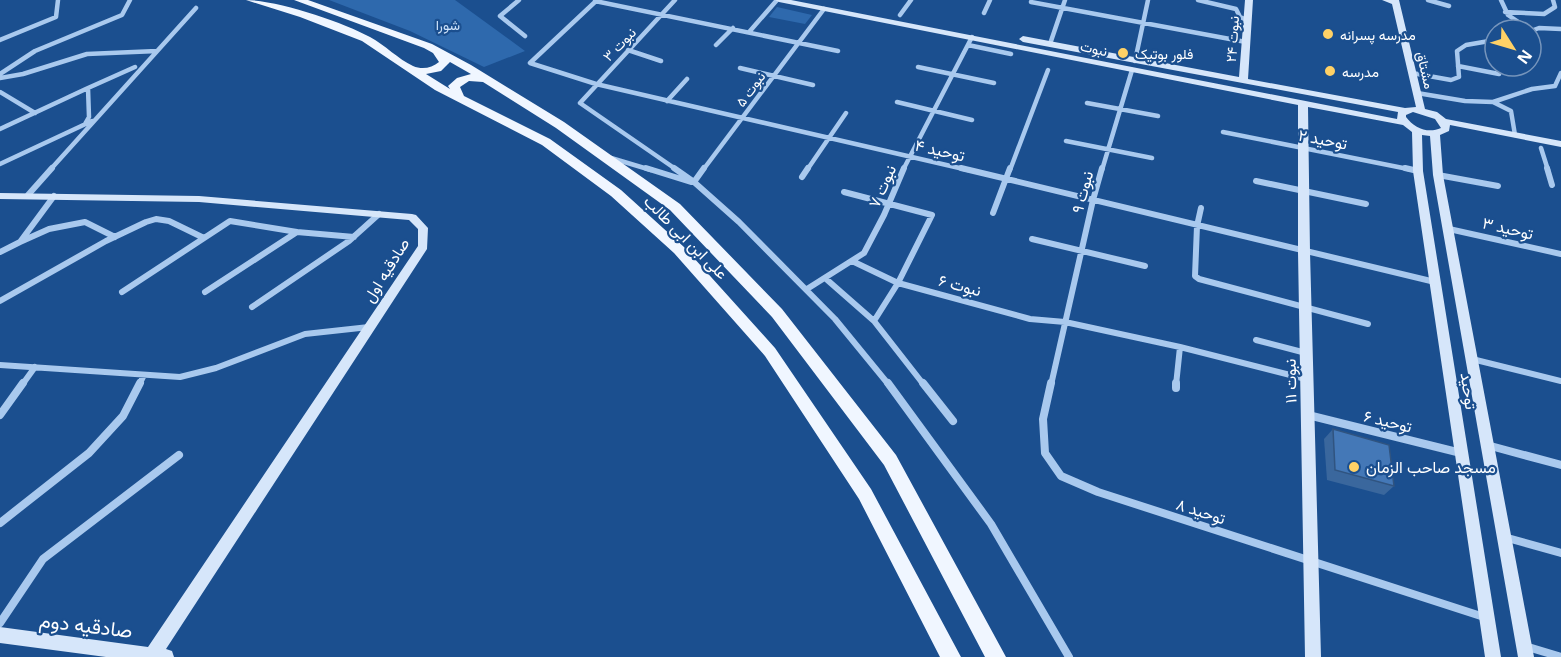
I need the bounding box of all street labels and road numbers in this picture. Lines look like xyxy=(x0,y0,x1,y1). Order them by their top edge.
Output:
street label: نبوت ۲۴ xyxy=(1221,15,1243,63)
street label: نبوت ۳ xyxy=(598,23,640,65)
street label: نبوت xyxy=(1079,36,1109,60)
street label: مشتاق xyxy=(1412,49,1440,91)
street label: نبوت ۵ xyxy=(731,68,769,110)
street label: توحید ۲ xyxy=(1297,123,1350,155)
street label: توحید ۴ xyxy=(913,134,967,166)
street label: نبوت ۷ xyxy=(863,161,901,211)
street label: نبوت ۹ xyxy=(1066,168,1098,216)
street label: علی ابن ابی طالب xyxy=(639,190,733,284)
street label: توحید ۳ xyxy=(1480,211,1536,245)
street label: صادقیه اول xyxy=(358,234,414,306)
street label: نبوت ۶ xyxy=(936,269,984,301)
street label: نبوت ۱۱ xyxy=(1279,359,1301,403)
street label: توحید xyxy=(1456,371,1482,411)
street label: توحید ۶ xyxy=(1362,404,1415,438)
street label: توحید ۸ xyxy=(1174,493,1229,529)
street label: صادقیه دوم xyxy=(38,606,134,644)

